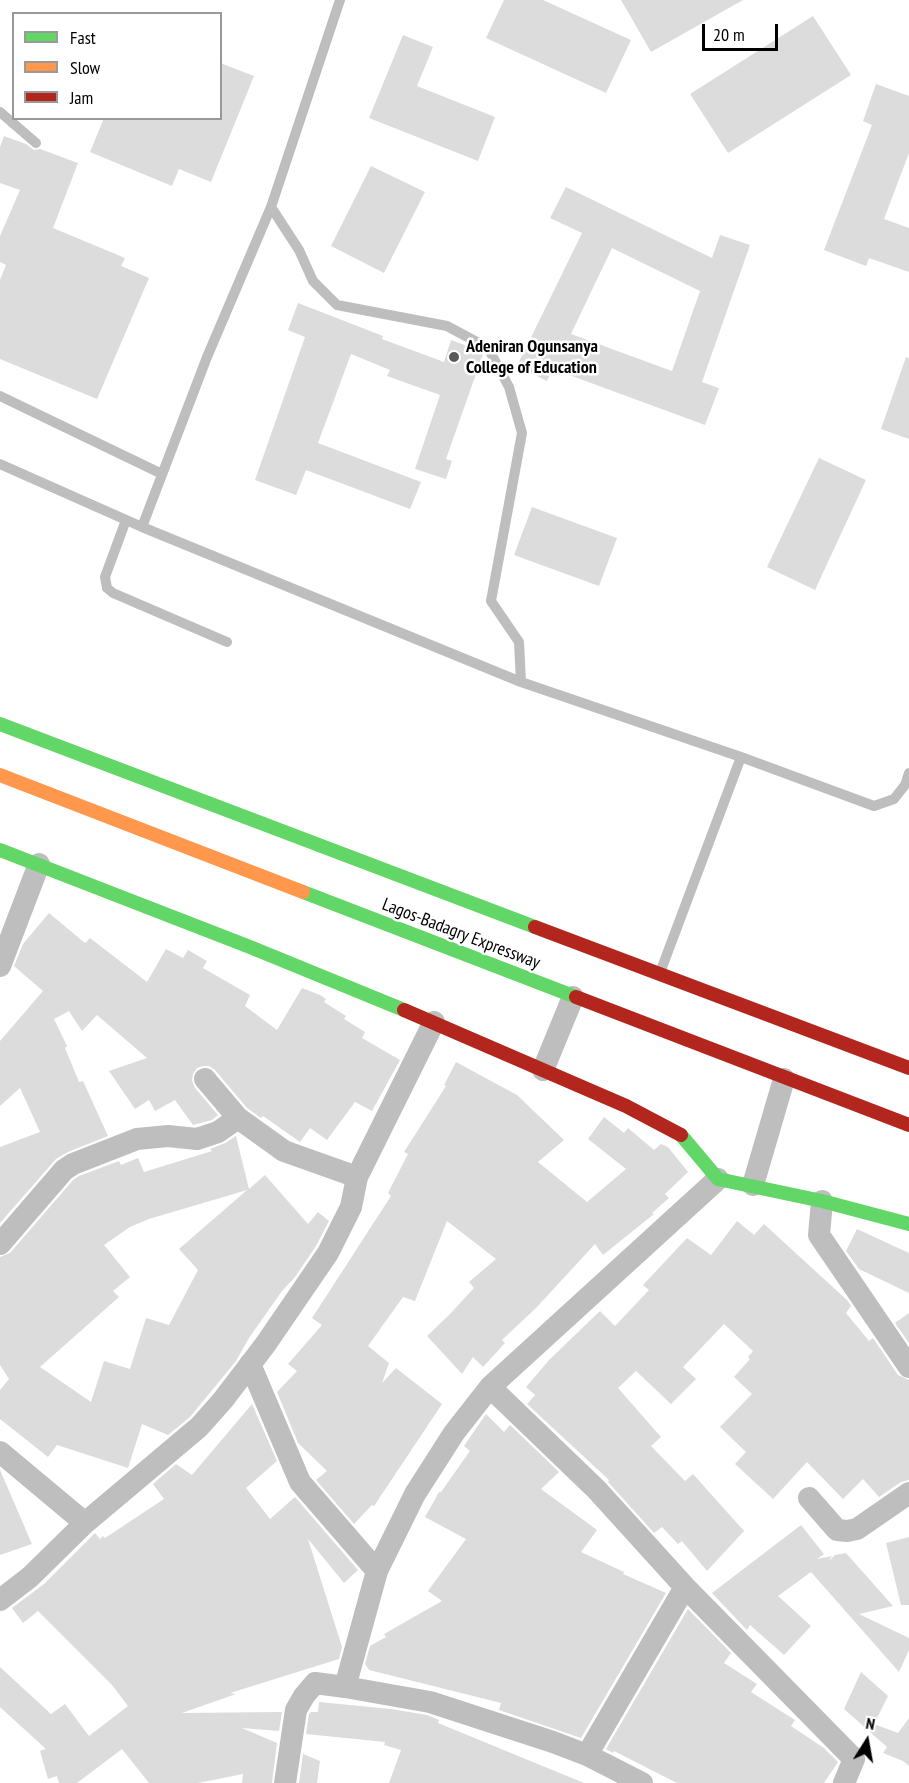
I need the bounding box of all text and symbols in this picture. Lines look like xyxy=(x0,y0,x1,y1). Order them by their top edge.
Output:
legend xyxy=(12,12,222,120)
scale bar xyxy=(705,12,782,50)
text: 20 m xyxy=(713,23,745,46)
text: Fast xyxy=(70,26,96,49)
text: Slow xyxy=(70,56,100,79)
text: Jam xyxy=(70,86,93,109)
place label: Adeniran Ogunsanya College of Education xyxy=(466,336,598,378)
marker: Adeniran Ogunsanya College of Education xyxy=(447,350,461,364)
street label: Lagos-Badagry Expressway xyxy=(379,894,543,974)
north arrow xyxy=(837,1711,897,1771)
text: N xyxy=(864,1713,877,1734)

